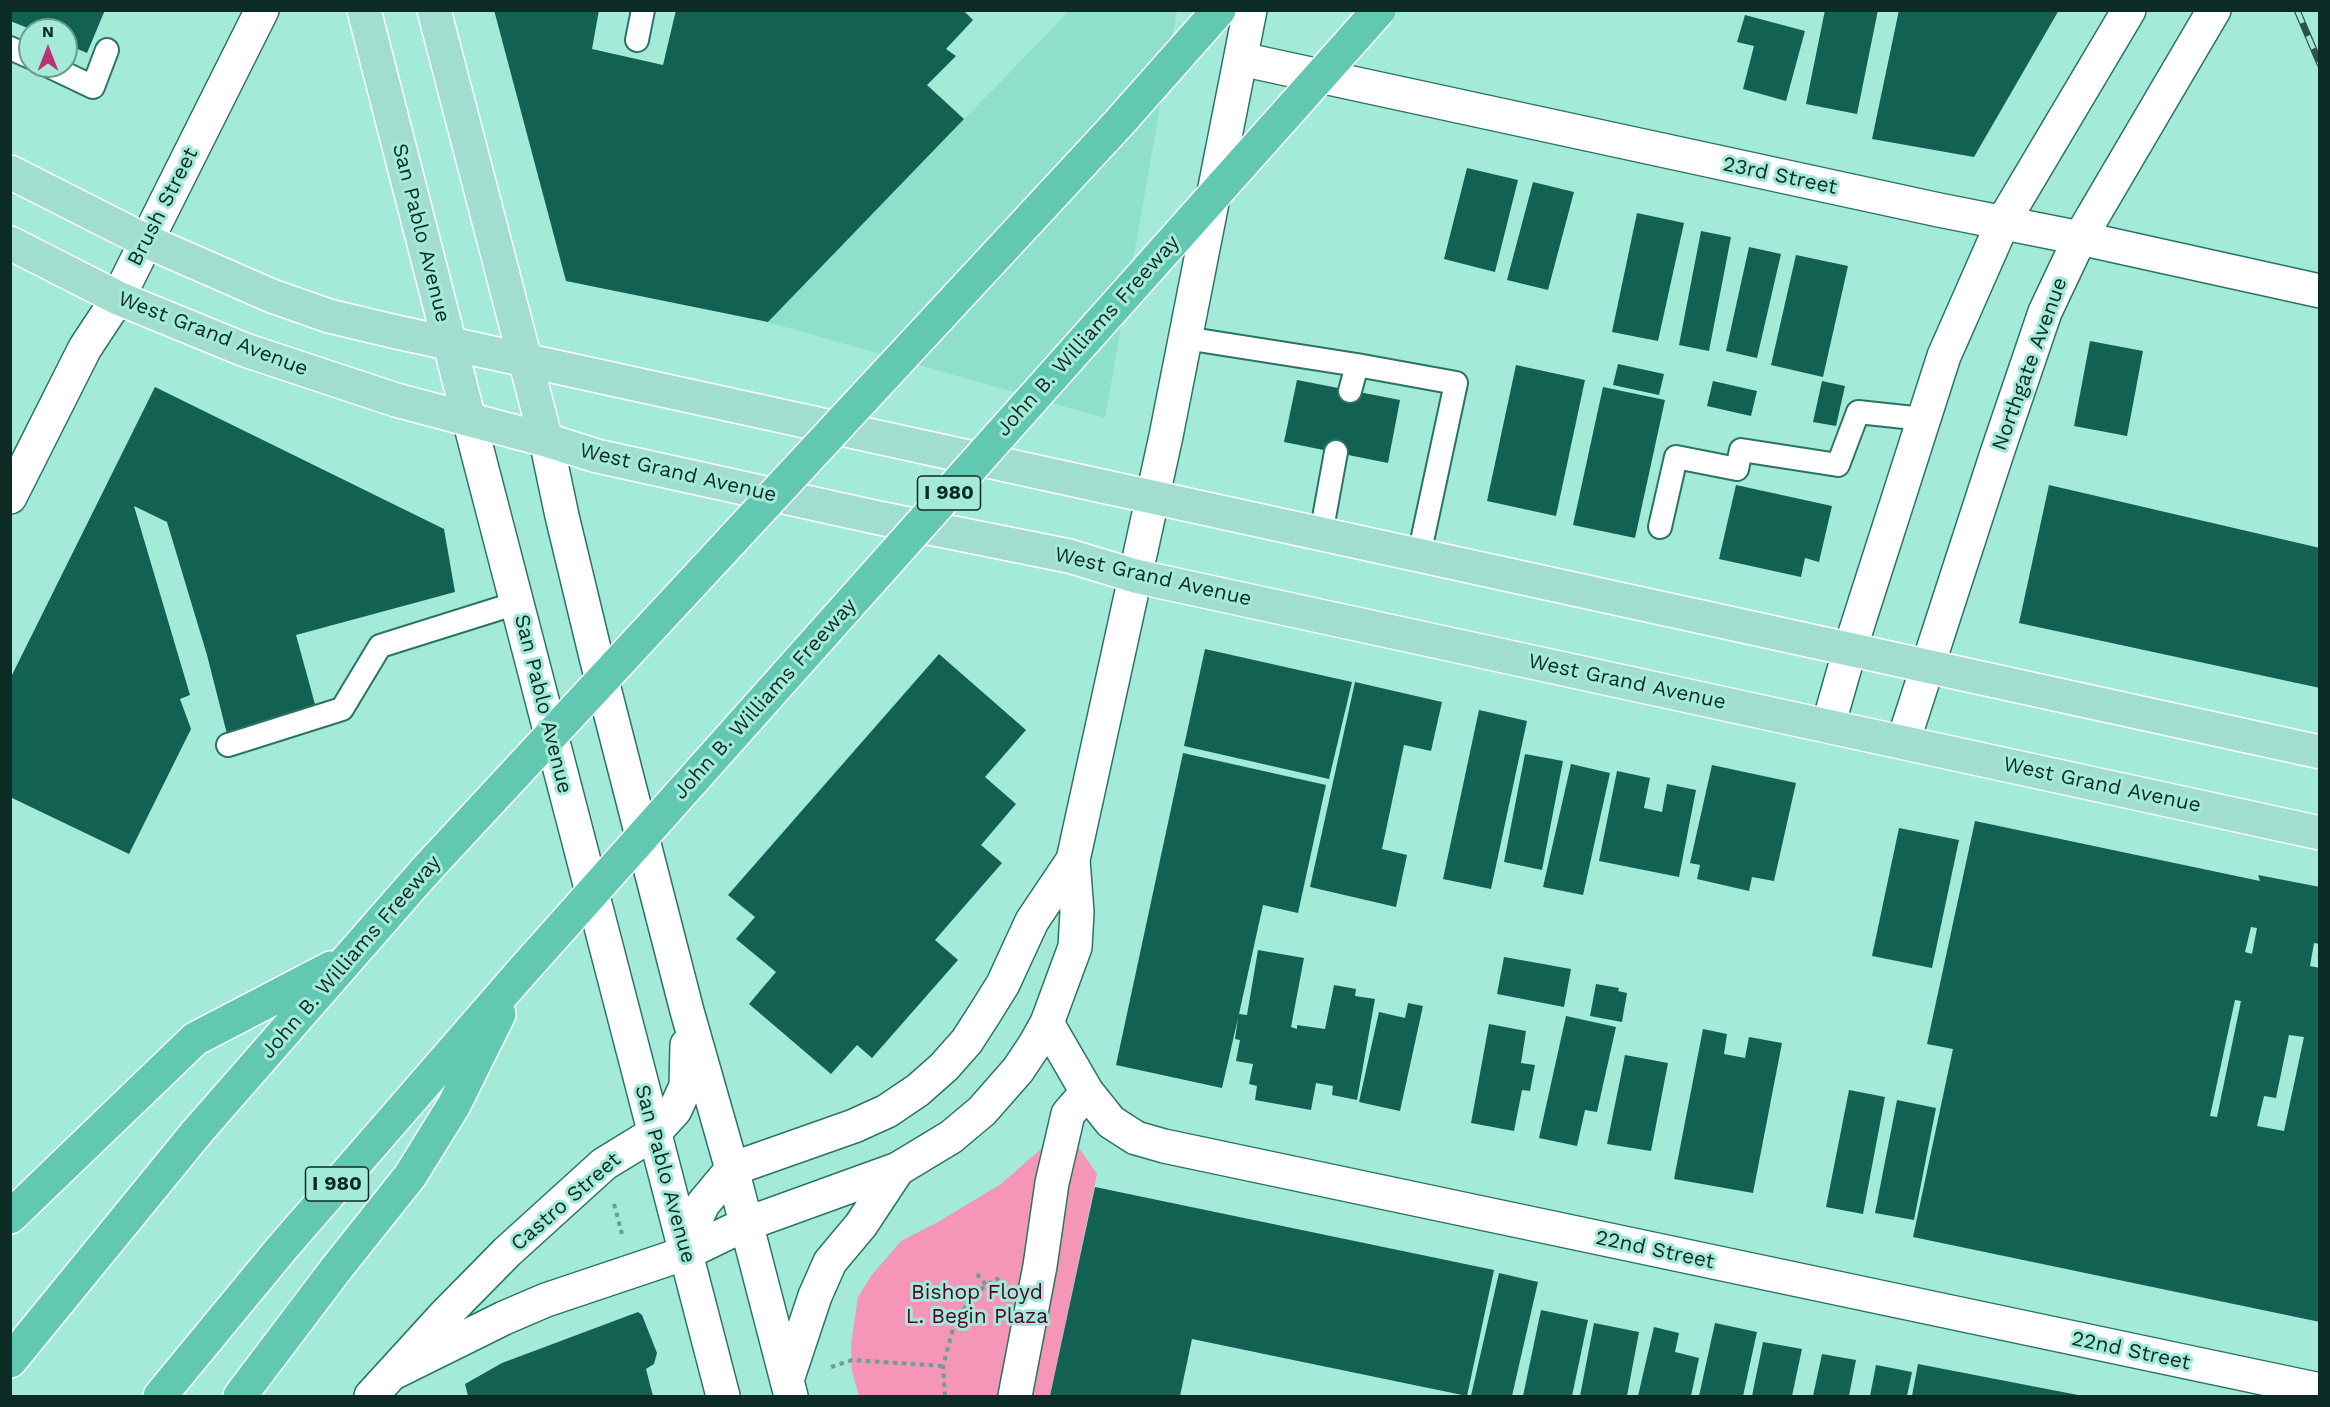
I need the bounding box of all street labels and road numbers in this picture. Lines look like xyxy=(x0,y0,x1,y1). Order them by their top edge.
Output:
street label: San Pablo Avenue xyxy=(387,141,455,325)
street label: Brush Street xyxy=(122,144,204,270)
street label: 23rd Street xyxy=(1721,152,1839,200)
street label: John B. Williams Freeway xyxy=(991,230,1185,442)
street label: Northgate Avenue xyxy=(1987,274,2073,454)
street label: West Grand Avenue xyxy=(114,286,312,382)
street label: West Grand Avenue xyxy=(577,438,779,508)
road number: I 980 xyxy=(918,476,980,510)
street label: West Grand Avenue xyxy=(1052,542,1254,612)
street label: John B. Williams Freeway xyxy=(668,593,862,805)
street label: San Pablo Avenue xyxy=(509,612,577,796)
street label: West Grand Avenue xyxy=(1526,649,1728,715)
street label: West Grand Avenue xyxy=(2001,752,2203,818)
street label: John B. Williams Freeway xyxy=(256,850,446,1064)
street label: San Pablo Avenue xyxy=(629,1082,701,1266)
street label: Castro Street xyxy=(506,1147,626,1257)
road number: I 980 xyxy=(306,1167,368,1201)
street label: 22nd Street xyxy=(1593,1225,1717,1275)
street label: 22nd Street xyxy=(2069,1326,2193,1376)

